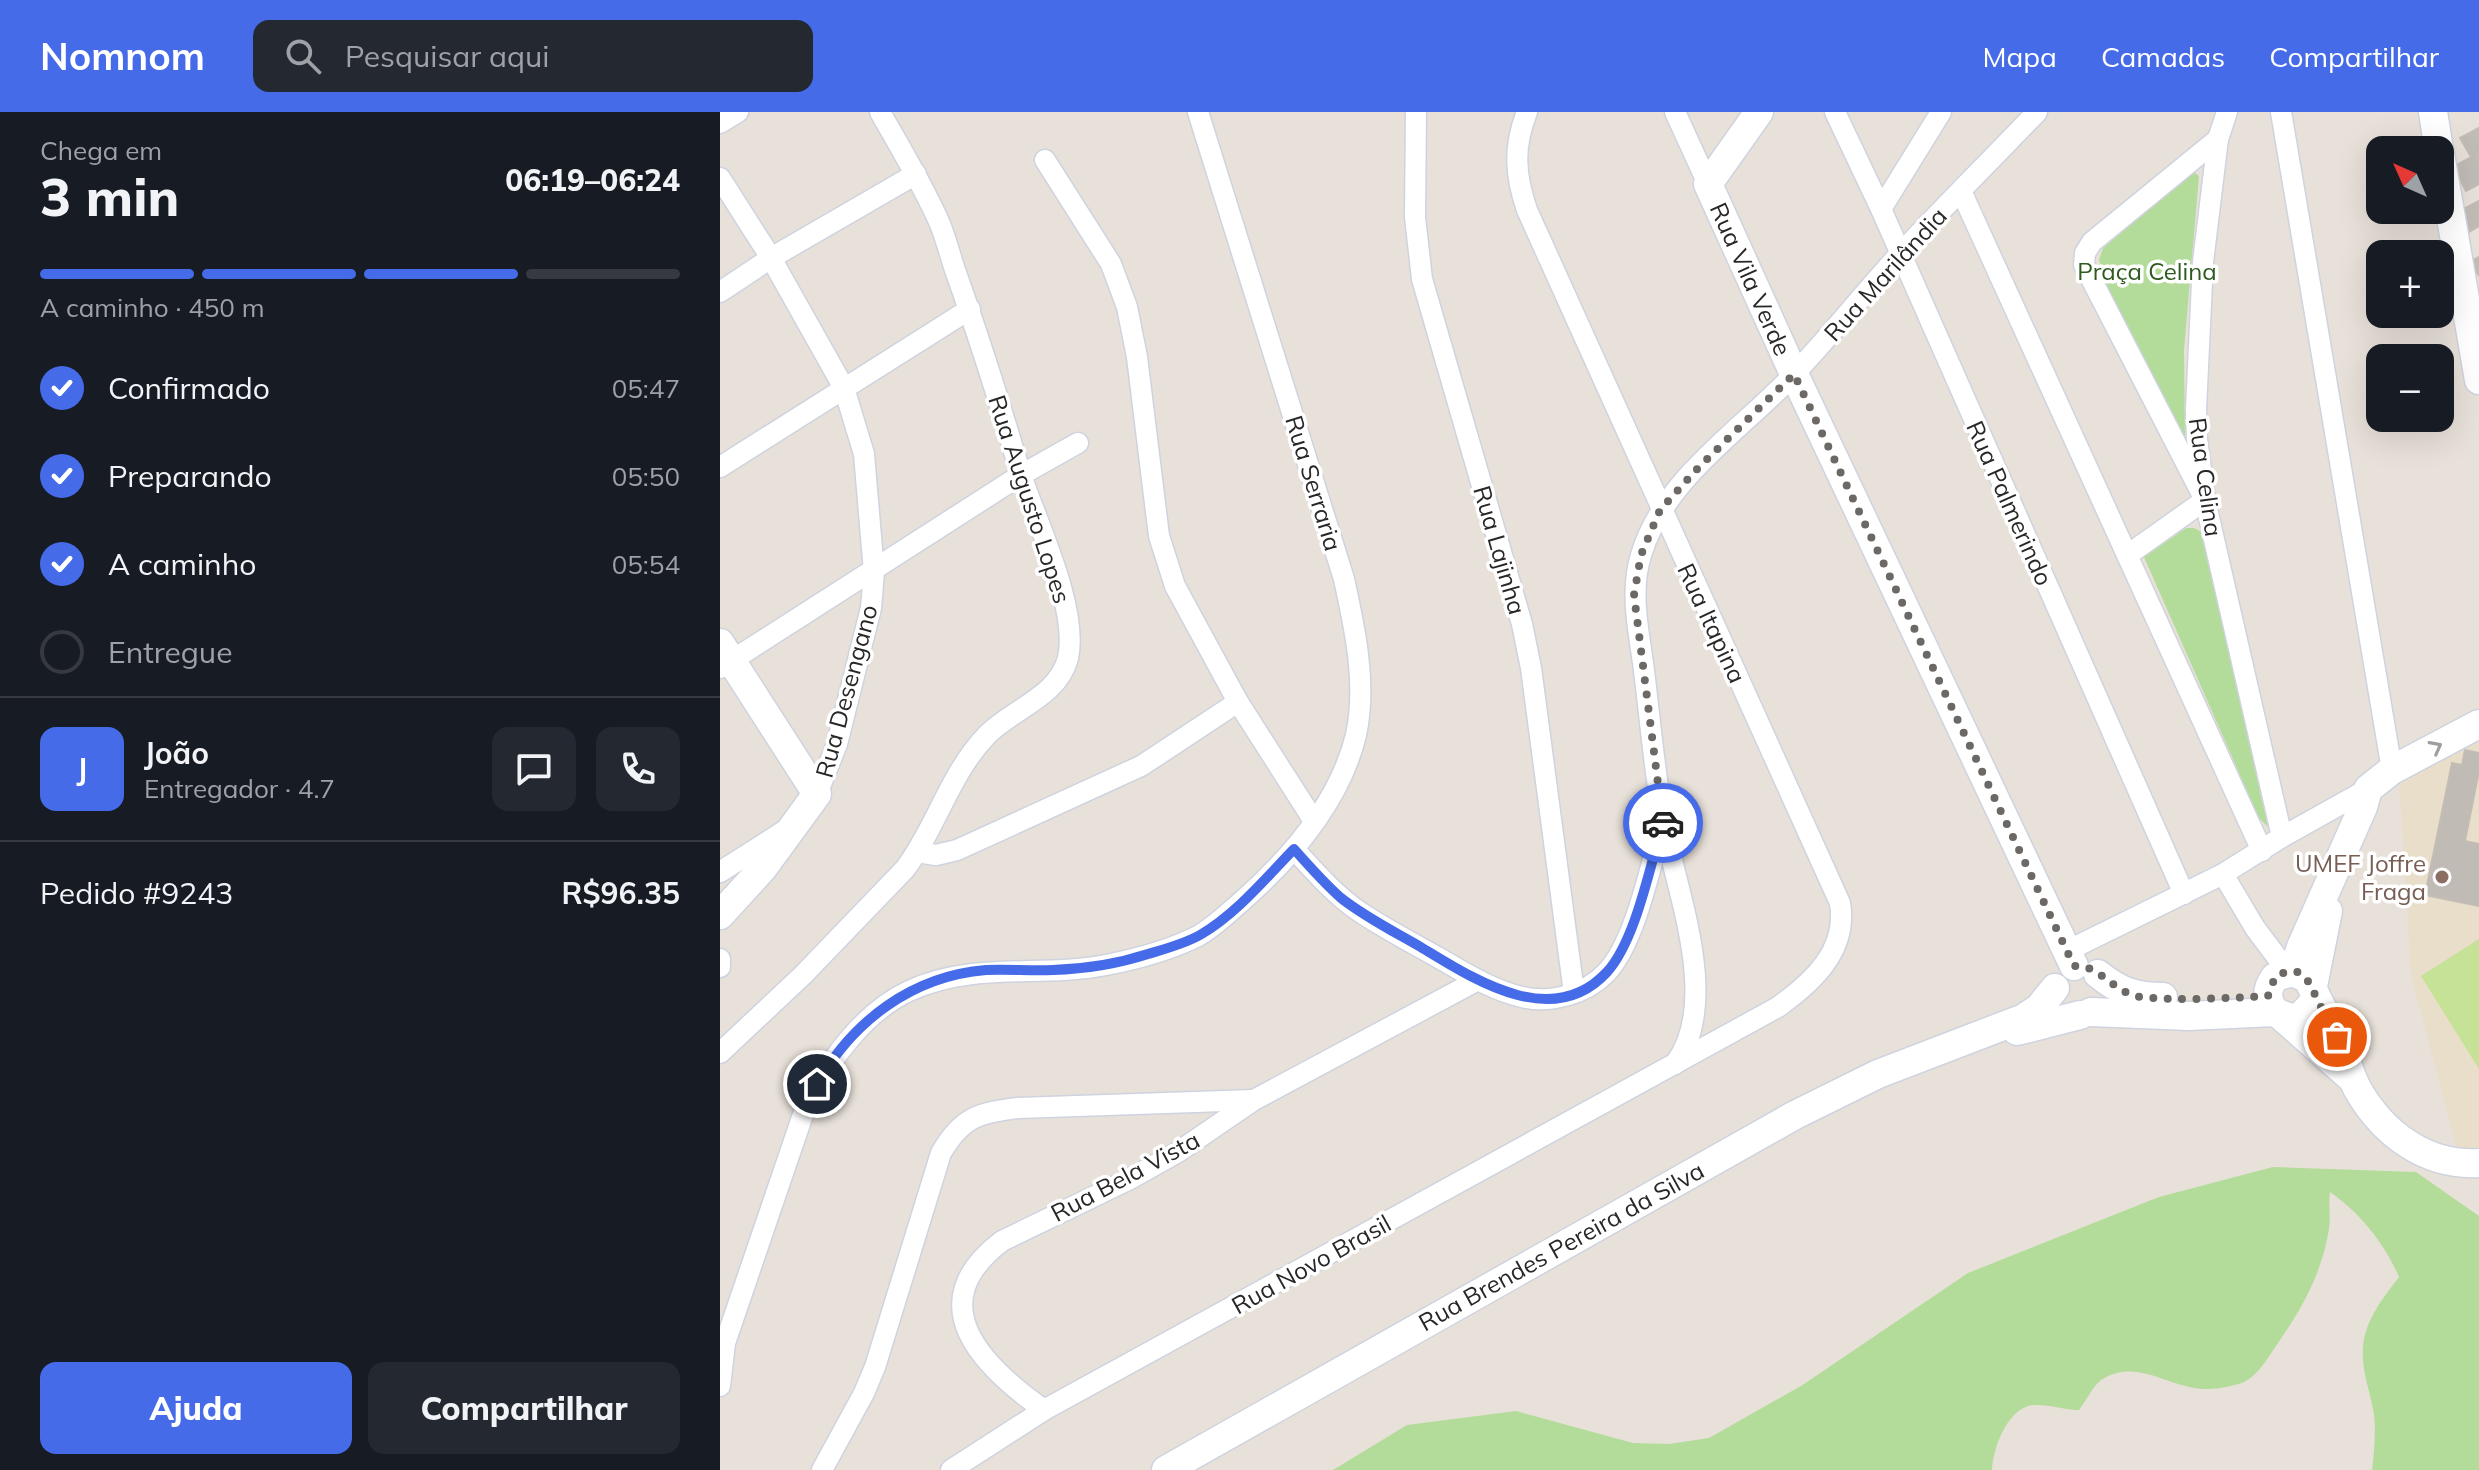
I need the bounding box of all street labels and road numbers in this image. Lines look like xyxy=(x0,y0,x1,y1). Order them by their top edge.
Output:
street label: Rua Vila Verde xyxy=(1704,198,1798,360)
street label: Rua Marilândia xyxy=(1817,201,1953,347)
street label: Rua Augusto Lopes xyxy=(982,391,1078,607)
street label: Rua Serraria xyxy=(1279,412,1349,554)
street label: Rua Palmerindo xyxy=(1960,416,2060,590)
street label: Rua Celina xyxy=(2183,416,2229,538)
street label: Rua Lajinha xyxy=(1467,482,1533,618)
street label: Rua Itapina xyxy=(1671,558,1753,688)
street label: Rua Desengano xyxy=(809,601,883,781)
street label: Rua Bela Vista xyxy=(1046,1124,1204,1228)
street label: Rua Brendes Pereira da Silva xyxy=(1413,1155,1709,1337)
street label: Rua Novo Brasil xyxy=(1226,1208,1396,1320)

